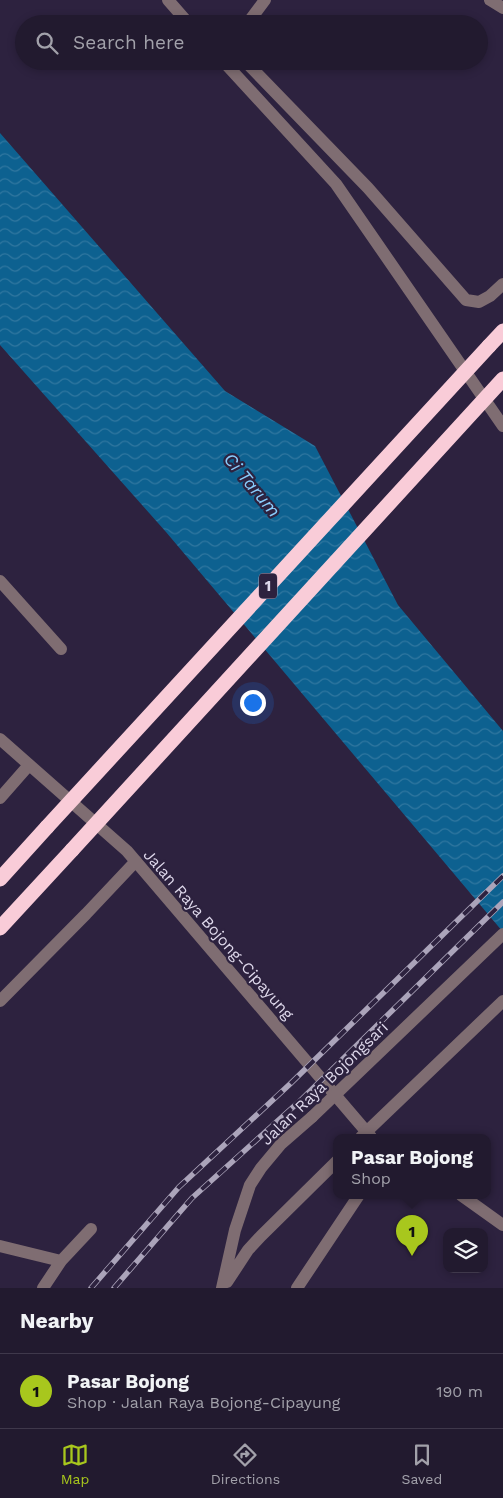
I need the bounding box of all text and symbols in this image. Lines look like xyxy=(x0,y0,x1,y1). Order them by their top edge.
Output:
search box xyxy=(15,15,488,70)
icon: search xyxy=(33,29,61,57)
text: Search here xyxy=(73,31,184,54)
water label: Ci Tarum xyxy=(220,448,285,521)
road number: 1 xyxy=(259,574,277,598)
your location xyxy=(240,690,266,716)
street label: Jalan Raya Bojong-Cipayung xyxy=(139,845,298,1024)
street label: Jalan Raya Bojongsari xyxy=(257,1018,392,1149)
popup xyxy=(333,1134,491,1199)
text: Pasar Bojong xyxy=(351,1146,473,1169)
text: Shop xyxy=(351,1169,391,1188)
pin: 1 xyxy=(396,1215,428,1256)
map controls xyxy=(443,1228,488,1273)
button: layers xyxy=(443,1228,488,1273)
text: Nearby xyxy=(20,1308,93,1333)
text: Pasar Bojong xyxy=(67,1370,189,1393)
text: 1 xyxy=(33,1382,39,1401)
text: 190 m xyxy=(436,1382,483,1401)
text: Shop · Jalan Raya Bojong-Cipayung xyxy=(67,1393,340,1412)
tab: Map xyxy=(61,1441,89,1487)
tab: Directions xyxy=(211,1441,280,1487)
tab: Saved xyxy=(402,1441,442,1487)

